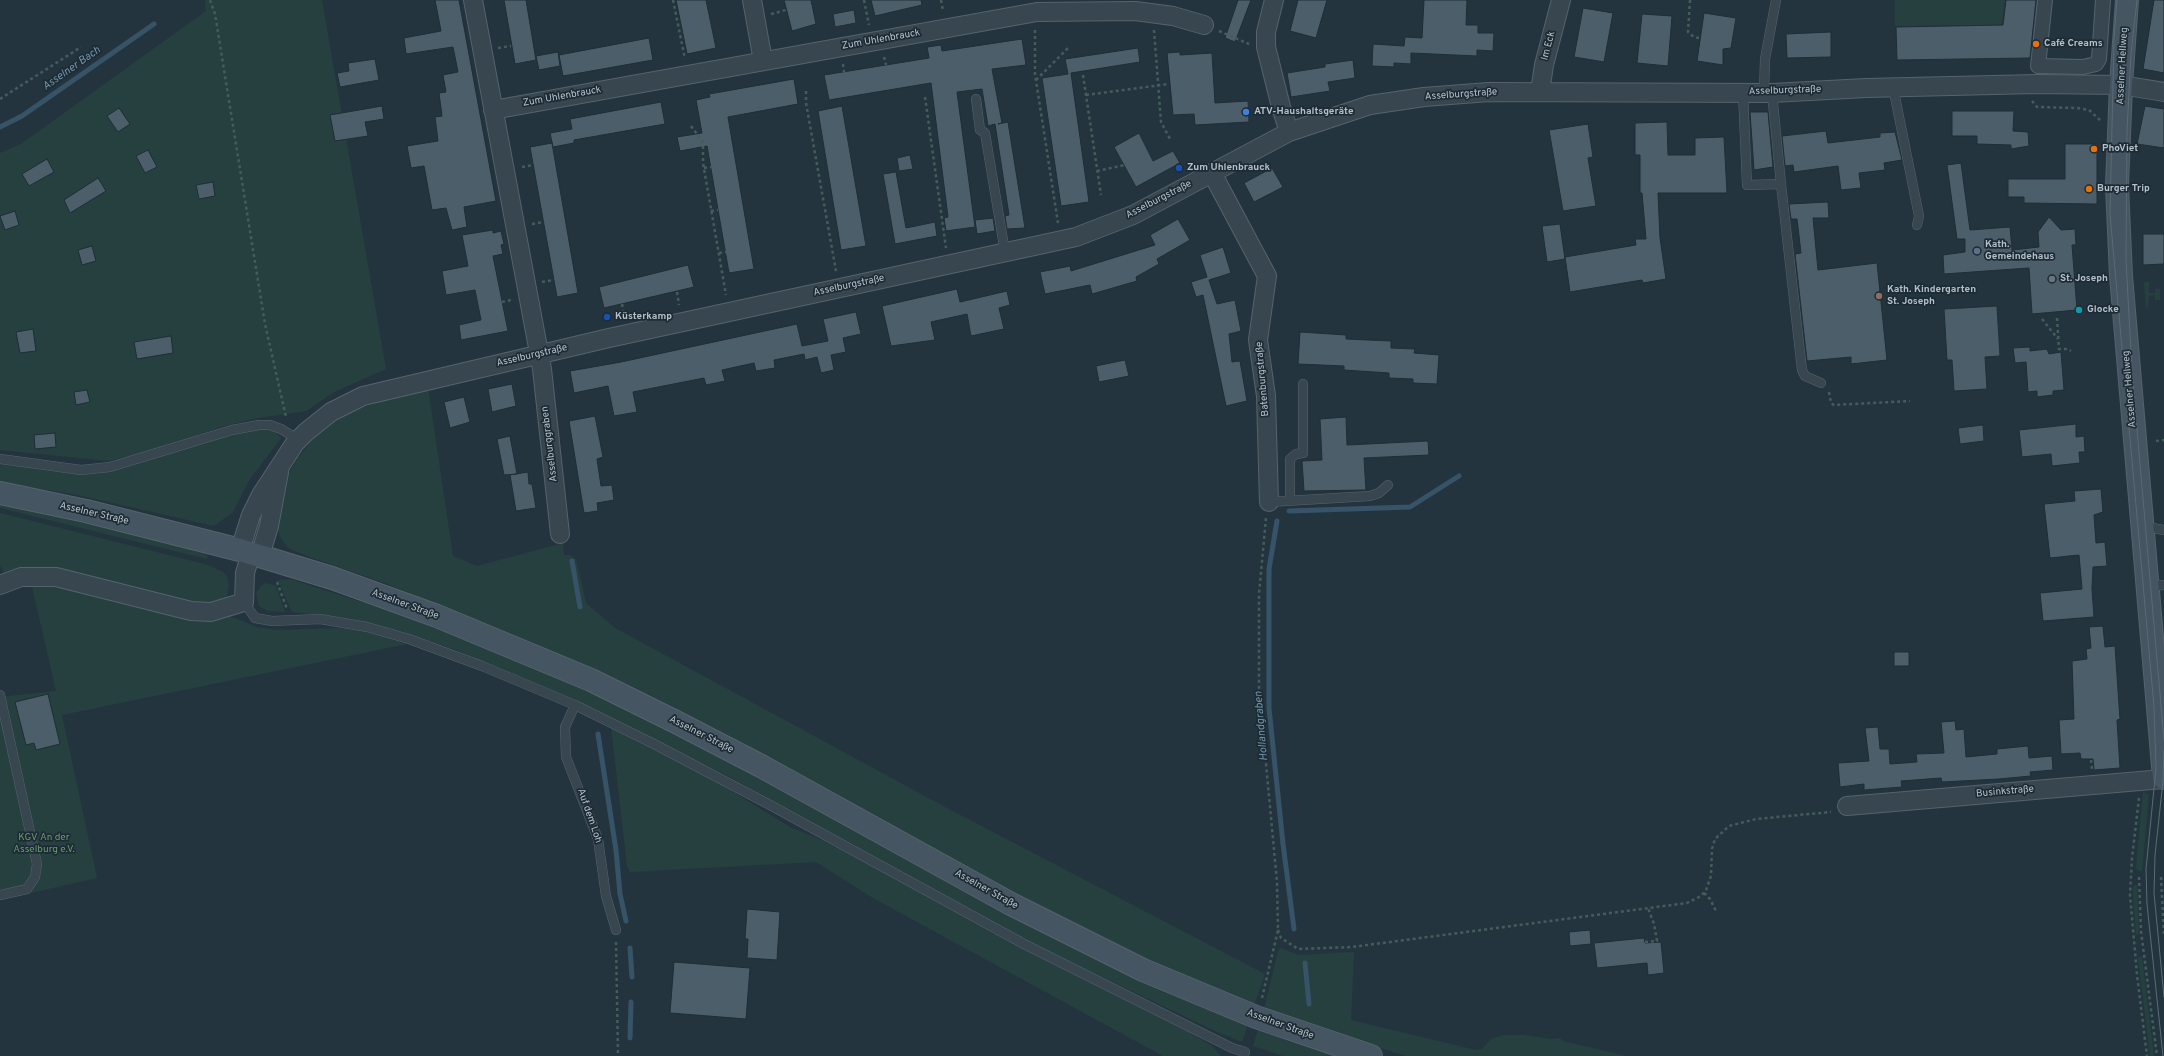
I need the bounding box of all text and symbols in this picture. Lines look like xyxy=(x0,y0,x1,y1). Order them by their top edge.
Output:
street label: Zum Uhlenbrauck xyxy=(841,27,921,53)
street label: Asselner Hellweg xyxy=(2115,27,2131,105)
street label: Im Eck xyxy=(1539,30,1559,62)
place label: Café Creams xyxy=(2044,38,2103,50)
marker: Café Creams xyxy=(2031,39,2041,49)
water label: Asselner Bach xyxy=(40,44,104,94)
street label: Zum Uhlenbrauck xyxy=(522,84,602,110)
street label: Asselburgstraße xyxy=(1749,84,1821,98)
street label: Asselburgstraße xyxy=(1424,86,1498,104)
place label: ATV-Haushaltsgeräte xyxy=(1254,106,1354,118)
marker: ATV-Haushaltsgeräte xyxy=(1241,107,1251,117)
place label: PhoViet xyxy=(2102,143,2138,155)
marker: PhoViet xyxy=(2089,144,2099,154)
place label: Zum Uhlenbrauck xyxy=(1187,162,1270,174)
marker: Zum Uhlenbrauck xyxy=(1174,163,1184,173)
street label: Asselburgstraße xyxy=(1124,178,1194,222)
place label: Burger Trip xyxy=(2097,183,2150,195)
marker: Burger Trip xyxy=(2084,184,2094,194)
place label: Kath. Gemeindehaus xyxy=(1985,239,2054,262)
marker: Kath. Gemeindehaus xyxy=(1972,246,1982,256)
street label: Asselburgstraße xyxy=(812,273,886,299)
place label: St. Joseph xyxy=(2060,273,2108,285)
marker: St. Joseph xyxy=(2047,274,2057,284)
place label: Kath. Kindergarten St. Joseph xyxy=(1887,284,1976,308)
marker: Kath. Kindergarten St. Joseph xyxy=(1874,291,1884,301)
place label: Glocke xyxy=(2087,304,2119,316)
marker: Glocke xyxy=(2074,305,2084,315)
place label: Küsterkamp xyxy=(615,311,672,323)
marker: Küsterkamp xyxy=(602,312,612,322)
street label: Batenburgstraße xyxy=(1254,341,1272,417)
street label: Asselburgstraße xyxy=(495,342,569,370)
street label: Asselner Hellweg xyxy=(2121,350,2139,428)
street label: Asselburggraben xyxy=(539,406,561,482)
street label: Asselner Straße xyxy=(58,500,130,528)
street label: Asselner Straße xyxy=(370,587,440,623)
water label: Hollandgraben xyxy=(1252,691,1272,761)
street label: Asselner Straße xyxy=(667,714,735,756)
street label: Businkstraße xyxy=(1976,783,2034,801)
street label: Auf dem Loh xyxy=(574,787,604,845)
park label: KGV An der Asselburg e.V. xyxy=(13,832,75,856)
street label: Asselner Straße xyxy=(952,868,1020,912)
street label: Asselner Straße xyxy=(1245,1007,1315,1043)

